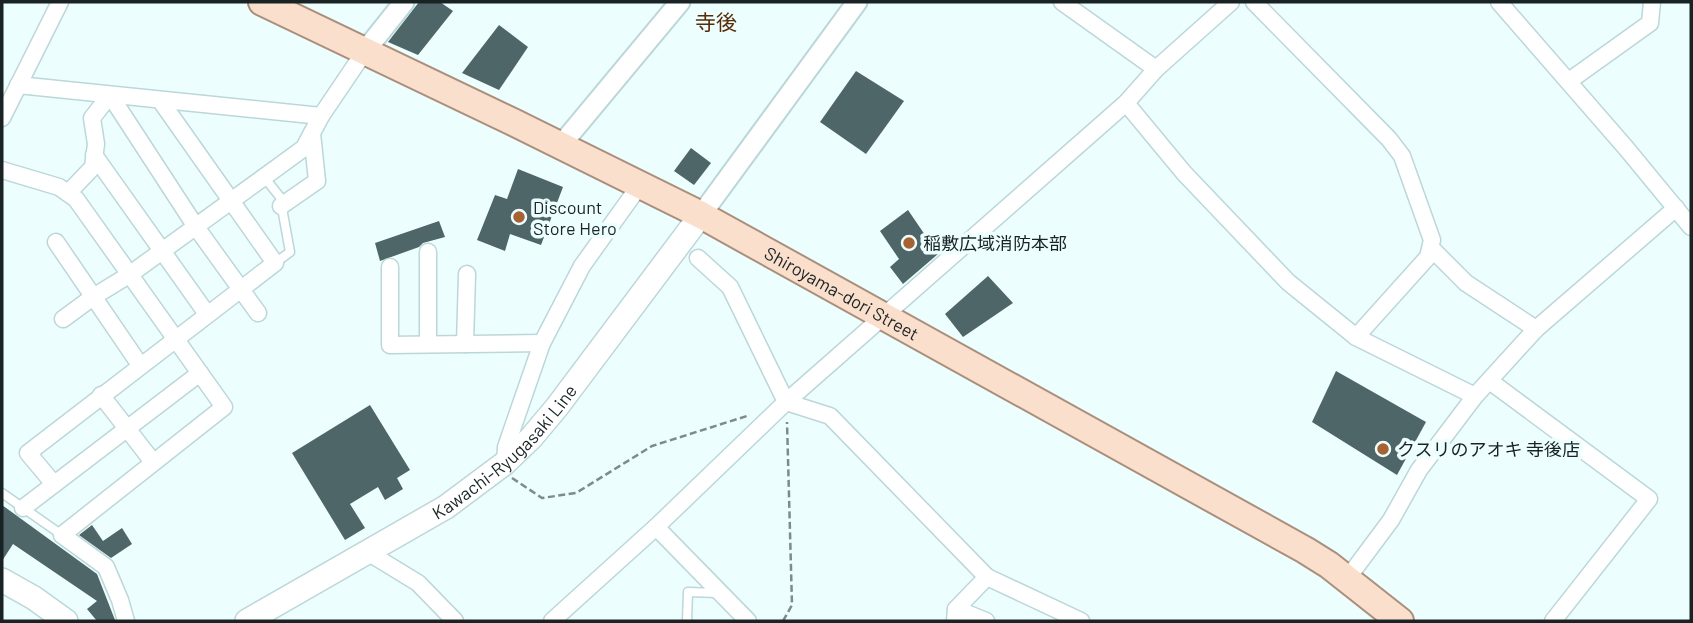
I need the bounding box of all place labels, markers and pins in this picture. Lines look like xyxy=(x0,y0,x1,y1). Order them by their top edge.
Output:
place label: Discount Store Hero xyxy=(533,196,617,239)
marker: Discount Store Hero xyxy=(511,209,527,225)
place label: 稲敷広域消防本部 xyxy=(923,232,1067,254)
marker: 稲敷広域消防本部 xyxy=(901,235,917,251)
place label: クスリのアオキ 寺後店 xyxy=(1397,438,1580,460)
marker: クスリのアオキ 寺後店 xyxy=(1375,441,1391,457)

